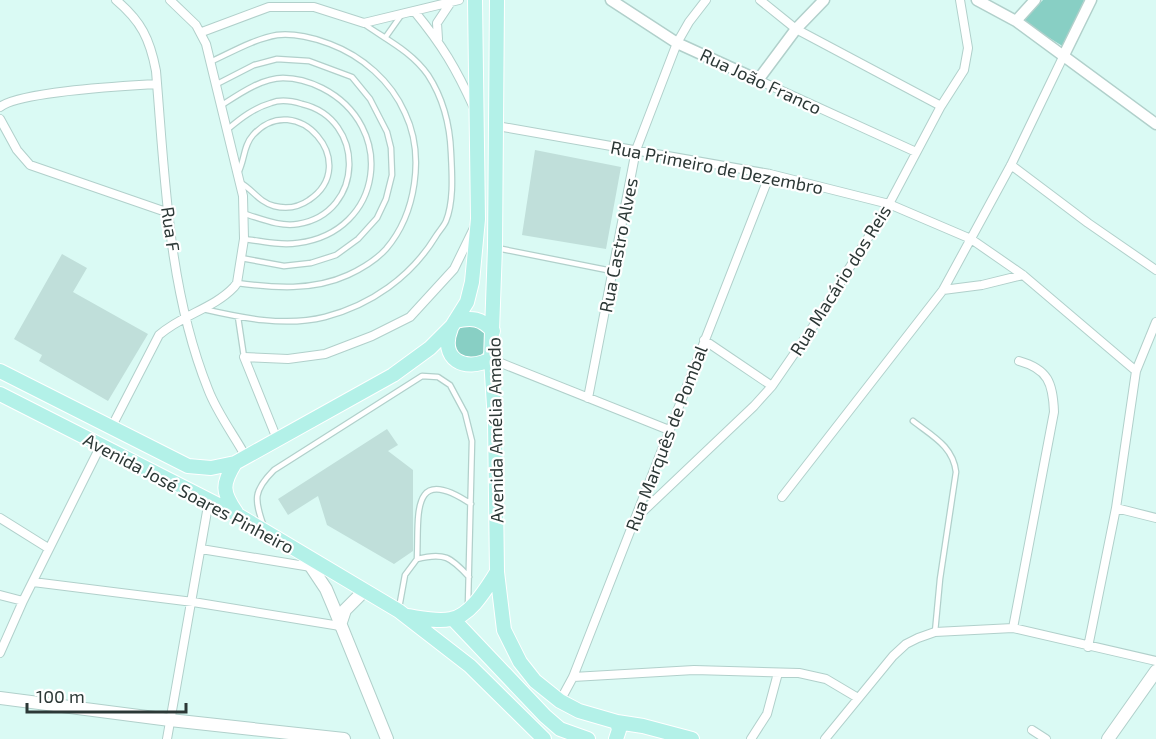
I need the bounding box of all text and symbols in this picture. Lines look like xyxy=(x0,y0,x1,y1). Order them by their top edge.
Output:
street label: Rua João Franco xyxy=(697,43,825,119)
street label: Rua Primeiro de Dezembro xyxy=(609,136,825,198)
street label: Rua Castro Alves xyxy=(594,176,642,314)
street label: Rua Macário dos Reis xyxy=(785,201,895,359)
street label: Rua F xyxy=(157,205,185,253)
street label: Avenida Amélia Amado xyxy=(482,337,508,523)
street label: Rua Marquês de Pombal xyxy=(620,341,712,534)
street label: Avenida José Soares Pinheiro xyxy=(80,428,298,558)
scale bar xyxy=(27,676,186,714)
text: 100 m xyxy=(36,685,85,707)

